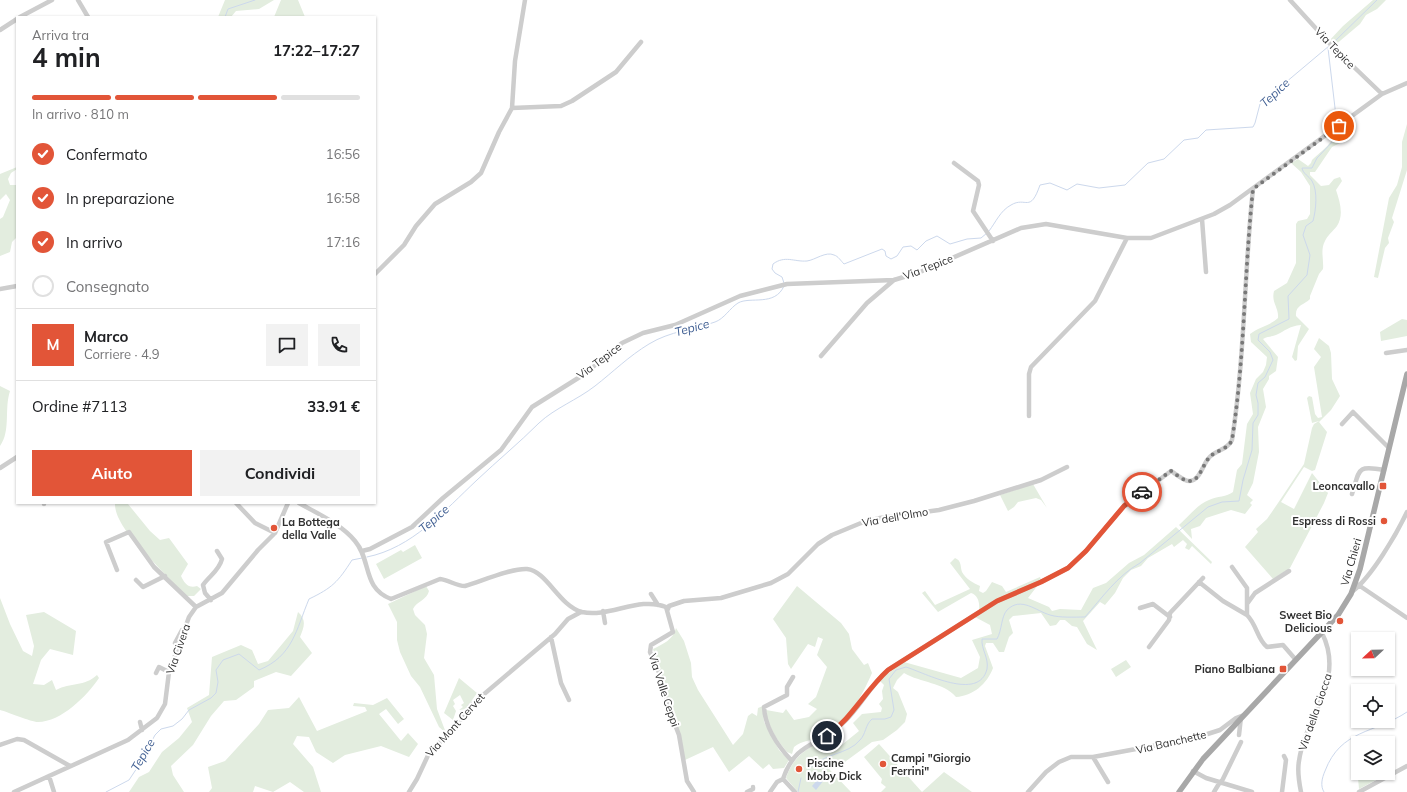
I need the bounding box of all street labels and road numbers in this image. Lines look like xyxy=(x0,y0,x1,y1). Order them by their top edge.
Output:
street label: Via Tepice xyxy=(1312,24,1358,72)
street label: Via Tepice xyxy=(901,251,955,283)
street label: Via Tepice xyxy=(574,340,624,382)
street label: Via dell'Olmo xyxy=(861,504,929,530)
street label: Via Chieri xyxy=(1338,537,1364,587)
street label: Via Civera xyxy=(163,622,193,676)
street label: Via Valle Ceppi xyxy=(646,651,682,729)
street label: Via della Ciocca xyxy=(1295,672,1335,752)
street label: Via Mont Cervet xyxy=(422,690,488,760)
street label: Via Banchette xyxy=(1135,727,1207,757)

